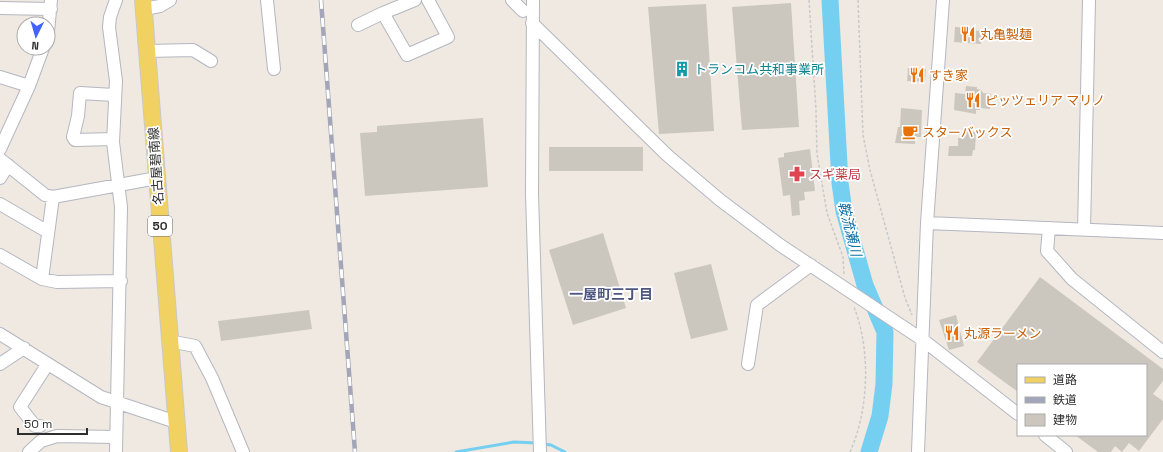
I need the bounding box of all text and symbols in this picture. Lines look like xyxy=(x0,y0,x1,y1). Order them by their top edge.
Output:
north arrow xyxy=(16,16,56,56)
restaurant icon: 丸亀製麺 xyxy=(959,25,977,43)
place label: 丸亀製麺 xyxy=(980,26,1032,43)
text: N xyxy=(31,39,39,53)
building icon: トランコム共和事業所 xyxy=(673,60,691,78)
place label: トランコム共和事業所 xyxy=(694,61,824,78)
restaurant icon: すき家 xyxy=(908,66,926,84)
place label: すき家 xyxy=(929,67,968,84)
restaurant icon: ピッツェリア マリノ xyxy=(964,91,982,109)
place label: ピッツェリア マリノ xyxy=(985,92,1105,109)
cafe icon: スターバックス xyxy=(901,123,919,141)
place label: スターバックス xyxy=(922,124,1012,141)
street label: 名古屋碧南線 xyxy=(145,126,167,206)
pharmacy icon: スギ薬局 xyxy=(788,165,806,183)
place label: スギ薬局 xyxy=(809,166,861,183)
water label: 鞍流瀬川 xyxy=(834,200,866,260)
road number: 50 xyxy=(148,216,172,236)
district label: 一屋町三丁目 xyxy=(569,285,653,303)
restaurant icon: 丸源ラーメン xyxy=(943,324,961,342)
place label: 丸源ラーメン xyxy=(964,325,1041,342)
legend xyxy=(1017,364,1147,436)
text: 道路 xyxy=(1053,372,1077,388)
text: 鉄道 xyxy=(1053,392,1077,408)
scale bar xyxy=(18,410,87,436)
text: 建物 xyxy=(1053,412,1077,428)
text: 50 m xyxy=(24,416,52,432)

